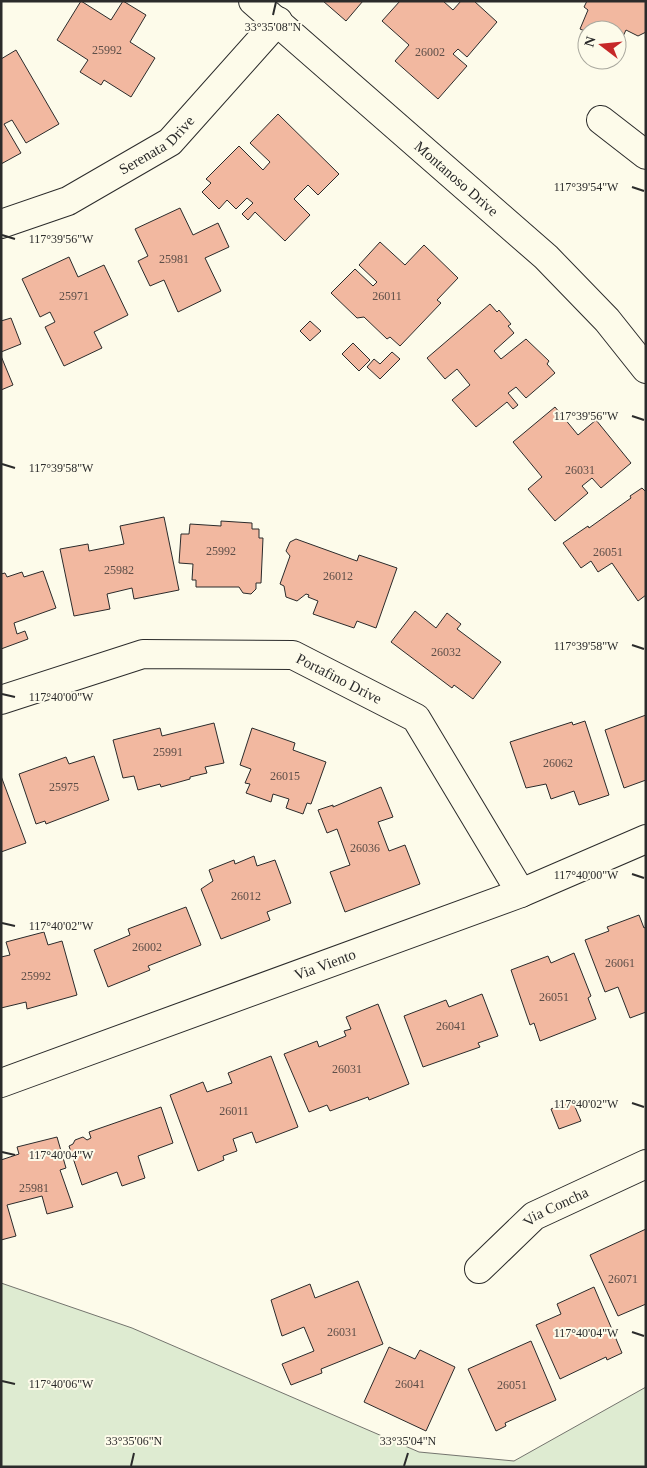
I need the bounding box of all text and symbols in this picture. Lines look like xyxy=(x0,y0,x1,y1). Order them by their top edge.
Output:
text: 33°35'08"N xyxy=(245,20,302,34)
north arrow xyxy=(577,20,627,70)
text: N xyxy=(581,35,599,48)
house number: 25992 xyxy=(92,43,122,57)
house number: 26002 xyxy=(415,45,445,59)
street label: Serenata Drive xyxy=(116,112,198,178)
street label: Montanoso Drive xyxy=(411,138,502,220)
text: 117°39'54"W xyxy=(554,180,619,194)
text: 117°39'56"W xyxy=(29,232,94,246)
house number: 25981 xyxy=(159,252,189,266)
house number: 25971 xyxy=(59,289,89,303)
house number: 26011 xyxy=(372,289,402,303)
text: 117°39'56"W xyxy=(554,409,619,423)
text: 117°39'58"W xyxy=(29,461,94,475)
house number: 26031 xyxy=(565,463,595,477)
house number: 25992 xyxy=(206,544,236,558)
house number: 26051 xyxy=(593,545,623,559)
house number: 25982 xyxy=(104,563,134,577)
house number: 26012 xyxy=(323,569,353,583)
text: 117°39'58"W xyxy=(554,639,619,653)
house number: 26032 xyxy=(431,645,461,659)
street label: Portafino Drive xyxy=(294,650,385,707)
text: 117°40'00"W xyxy=(29,690,94,704)
house number: 25991 xyxy=(153,745,183,759)
house number: 26062 xyxy=(543,756,573,770)
house number: 26015 xyxy=(270,769,300,783)
house number: 25975 xyxy=(49,780,79,794)
house number: 26036 xyxy=(350,841,380,855)
text: 117°40'00"W xyxy=(554,868,619,882)
house number: 26012 xyxy=(231,889,261,903)
text: 117°40'02"W xyxy=(29,919,94,933)
house number: 26002 xyxy=(132,940,162,954)
street label: Via Viento xyxy=(292,946,358,983)
house number: 26061 xyxy=(605,956,635,970)
house number: 25992 xyxy=(21,969,51,983)
house number: 26051 xyxy=(539,990,569,1004)
house number: 26041 xyxy=(436,1019,466,1033)
house number: 26031 xyxy=(332,1062,362,1076)
text: 117°40'02"W xyxy=(554,1097,619,1111)
house number: 26011 xyxy=(219,1104,249,1118)
text: 117°40'04"W xyxy=(29,1148,94,1162)
house number: 25981 xyxy=(19,1181,49,1195)
street label: Via Concha xyxy=(520,1184,591,1230)
house number: 26071 xyxy=(608,1272,638,1286)
house number: 26031 xyxy=(327,1325,357,1339)
text: 117°40'04"W xyxy=(554,1326,619,1340)
text: 117°40'06"W xyxy=(29,1377,94,1391)
house number: 26041 xyxy=(395,1377,425,1391)
house number: 26051 xyxy=(497,1378,527,1392)
text: 33°35'06"N xyxy=(106,1434,163,1448)
text: 33°35'04"N xyxy=(380,1434,437,1448)

